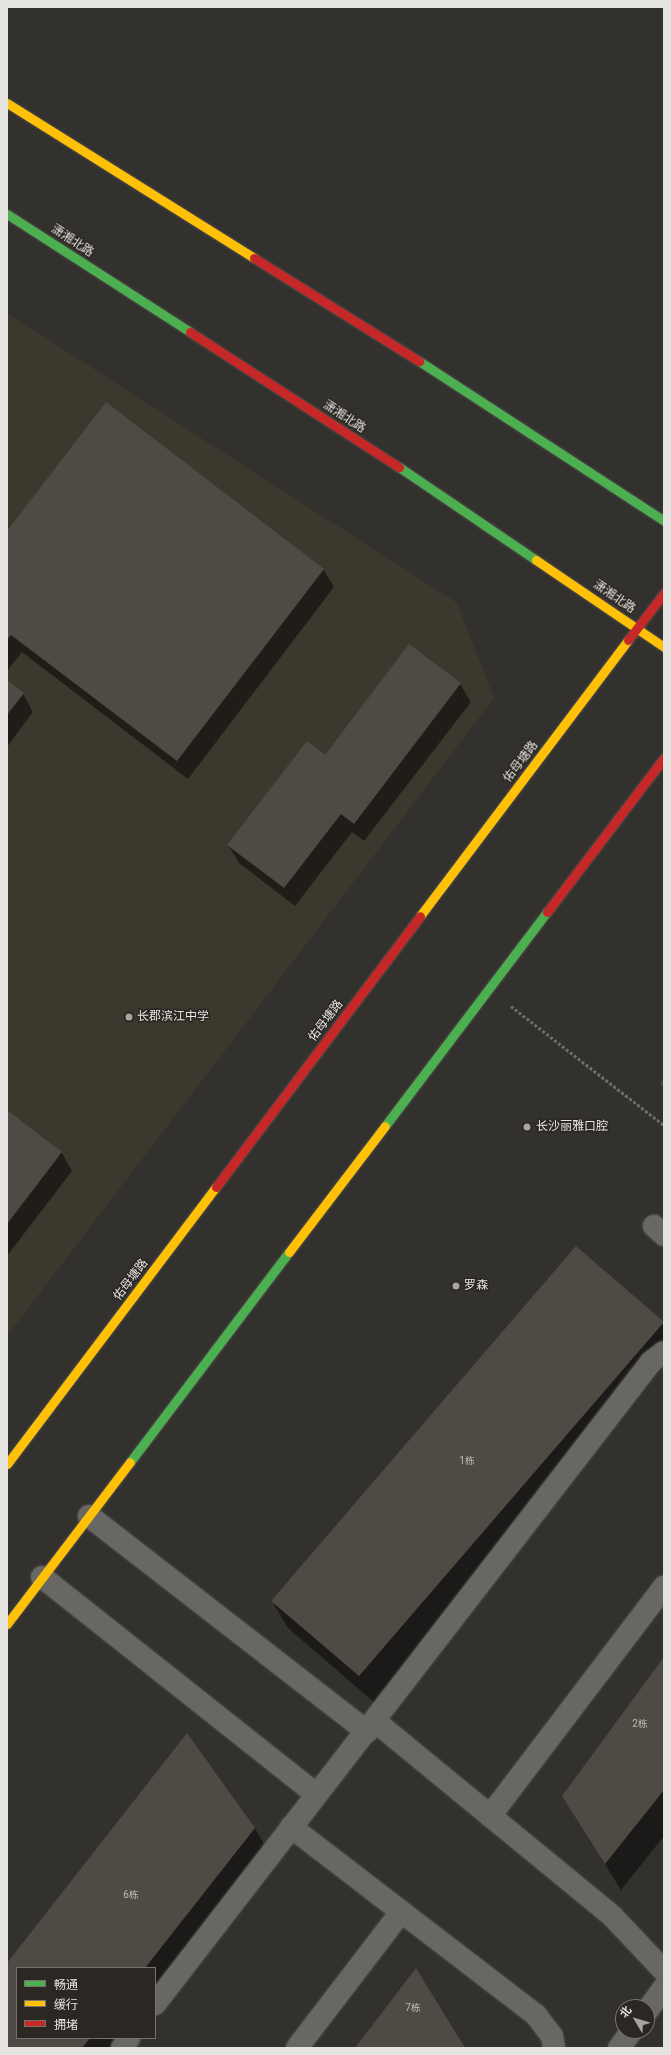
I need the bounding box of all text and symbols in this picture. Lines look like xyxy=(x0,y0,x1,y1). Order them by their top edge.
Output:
street label: 潇湘北路 xyxy=(48,222,96,260)
street label: 潇湘北路 xyxy=(320,398,368,436)
street label: 潇湘北路 xyxy=(590,578,638,616)
street label: 佑母塘路 xyxy=(501,738,541,786)
street label: 佑母塘路 xyxy=(306,997,346,1045)
place label: 长郡滨江中学 xyxy=(137,1010,209,1024)
marker: 长郡滨江中学 xyxy=(124,1012,134,1022)
place label: 长沙丽雅口腔 xyxy=(536,1120,608,1134)
marker: 长沙丽雅口腔 xyxy=(521,1121,533,1133)
street label: 佑母塘路 xyxy=(111,1256,151,1304)
place label: 罗森 xyxy=(464,1279,488,1293)
marker: 罗森 xyxy=(451,1281,461,1291)
house number: 1栋 xyxy=(459,1455,475,1467)
house number: 2栋 xyxy=(632,1718,648,1730)
house number: 6栋 xyxy=(123,1889,139,1901)
legend xyxy=(16,1967,156,2039)
text: 畅通 xyxy=(54,1978,78,1992)
text: 缓行 xyxy=(54,1998,78,2012)
north arrow xyxy=(615,1999,655,2039)
house number: 7栋 xyxy=(405,2002,421,2014)
text: 北 xyxy=(617,2004,634,2020)
text: 拥堵 xyxy=(54,2018,78,2032)

